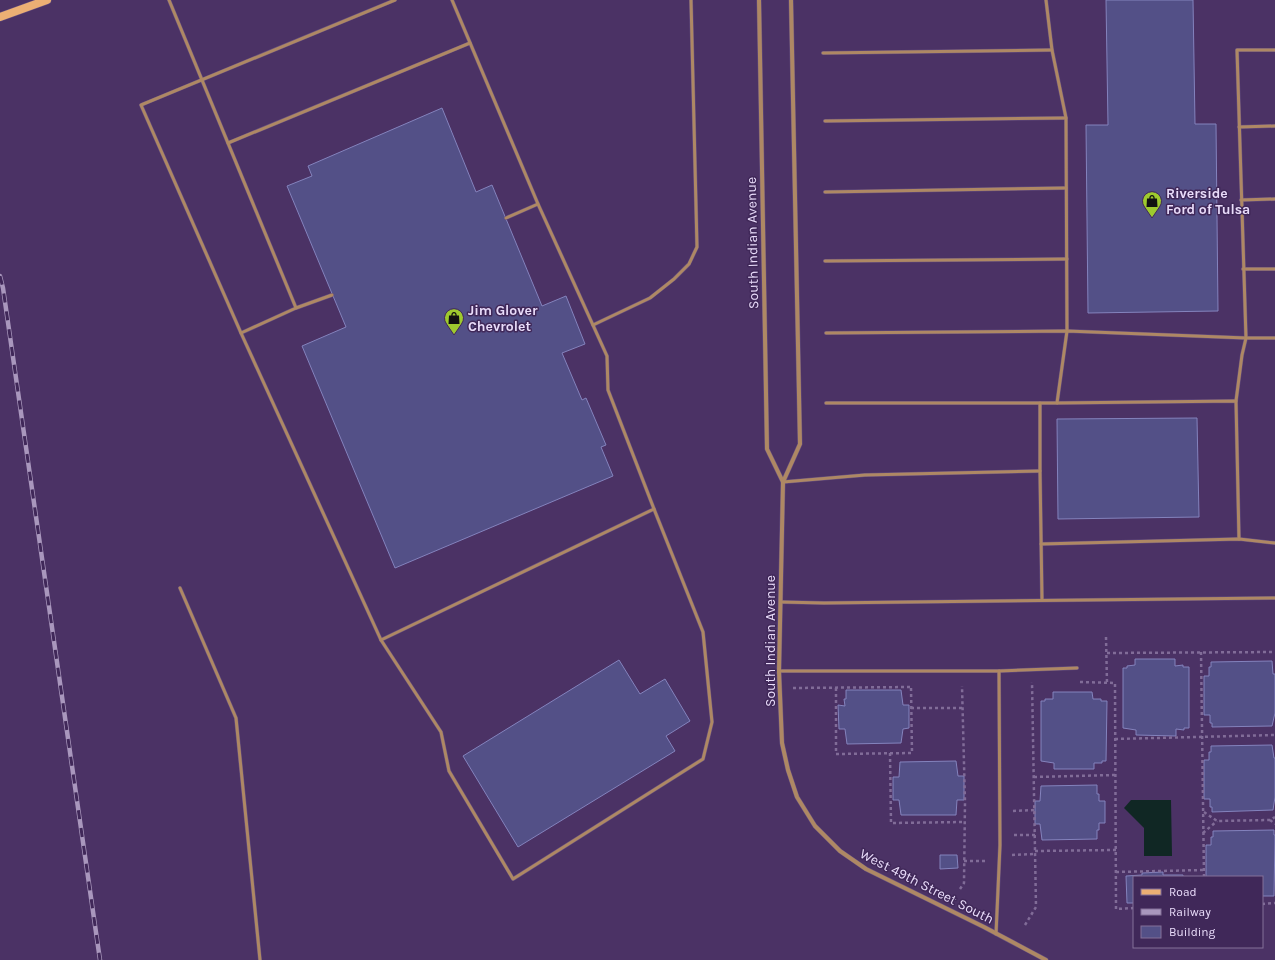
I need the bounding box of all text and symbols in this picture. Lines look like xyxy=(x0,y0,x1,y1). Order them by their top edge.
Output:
street label: South Indian Avenue xyxy=(743,177,762,309)
place label: Riverside Ford of Tulsa xyxy=(1166,185,1250,218)
shop icon: Riverside Ford of Tulsa xyxy=(1141,190,1163,218)
place label: Jim Glover Chevrolet xyxy=(468,302,538,335)
shop icon: Jim Glover Chevrolet xyxy=(443,307,465,335)
street label: South Indian Avenue xyxy=(762,575,779,707)
street label: West 49th Street South xyxy=(857,845,997,928)
legend xyxy=(1133,876,1263,948)
text: Road xyxy=(1169,885,1197,899)
text: Railway xyxy=(1169,905,1211,919)
text: Building xyxy=(1169,925,1216,939)

